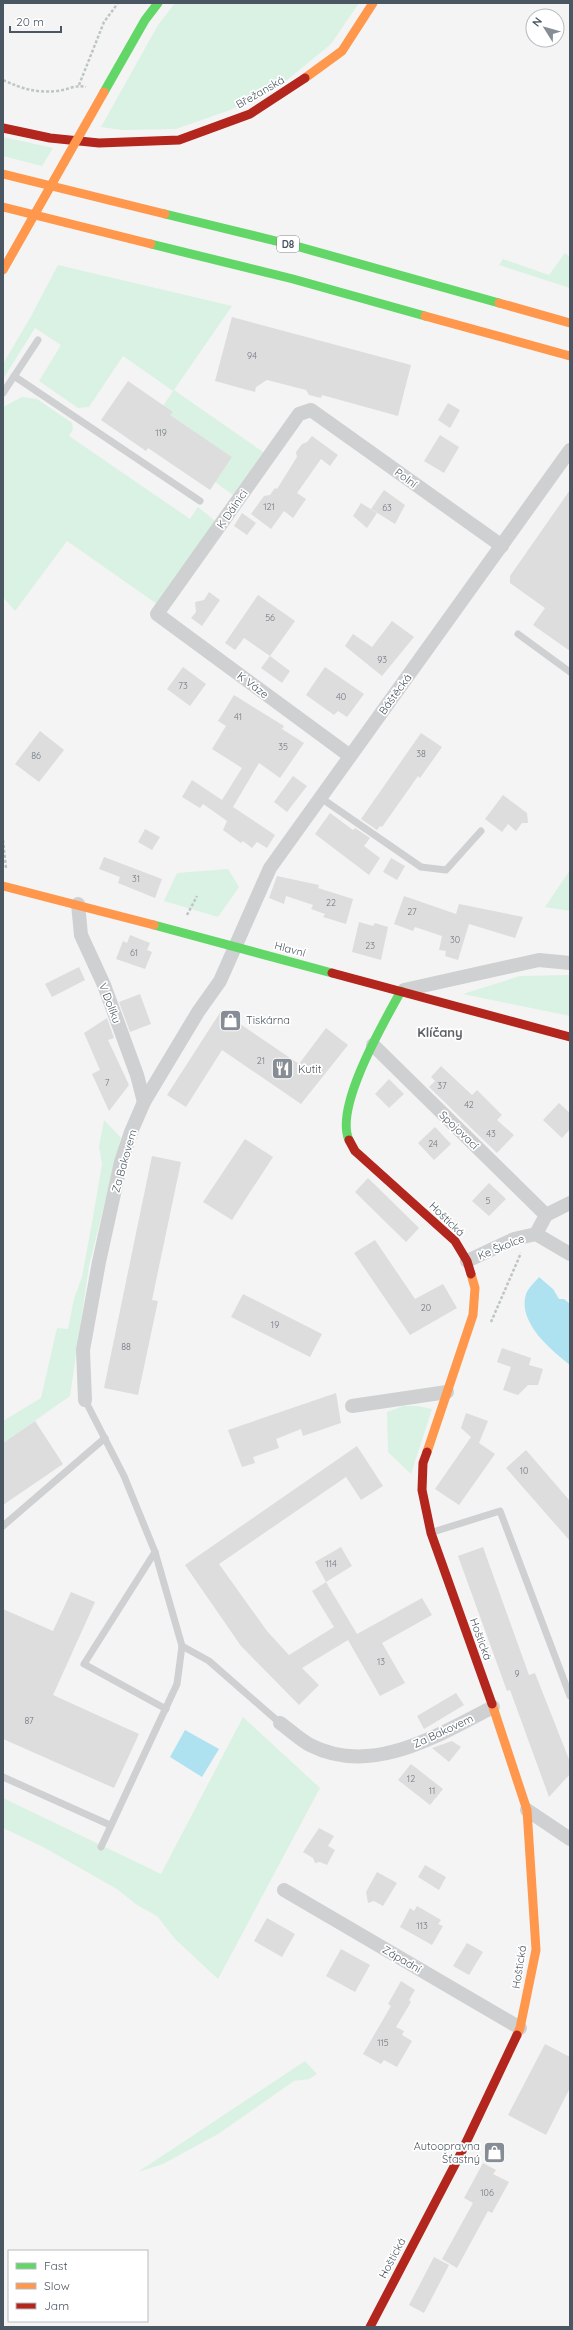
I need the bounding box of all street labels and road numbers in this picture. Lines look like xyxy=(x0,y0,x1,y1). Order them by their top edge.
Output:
street label: Břežanská xyxy=(233,73,287,111)
road number: D8 xyxy=(277,236,299,252)
street label: Polní xyxy=(392,465,420,491)
street label: K Dálnici xyxy=(214,487,250,531)
street label: K Váze xyxy=(235,669,271,701)
street label: Báštěcká xyxy=(375,671,415,717)
street label: Hlavní xyxy=(273,938,308,960)
street label: V Dolíku xyxy=(96,981,124,1025)
street label: Spojovací xyxy=(436,1108,482,1153)
street label: Za Bakovem xyxy=(108,1128,140,1194)
street label: Hoštická xyxy=(426,1199,468,1239)
street label: Ke Školce xyxy=(476,1231,526,1263)
street label: Hoštická xyxy=(467,1616,495,1662)
street label: Za Bakovem xyxy=(411,1711,475,1751)
street label: Západní xyxy=(380,1942,424,1976)
street label: Hoštická xyxy=(509,1944,529,1990)
street label: Hoštická xyxy=(375,2235,409,2281)

